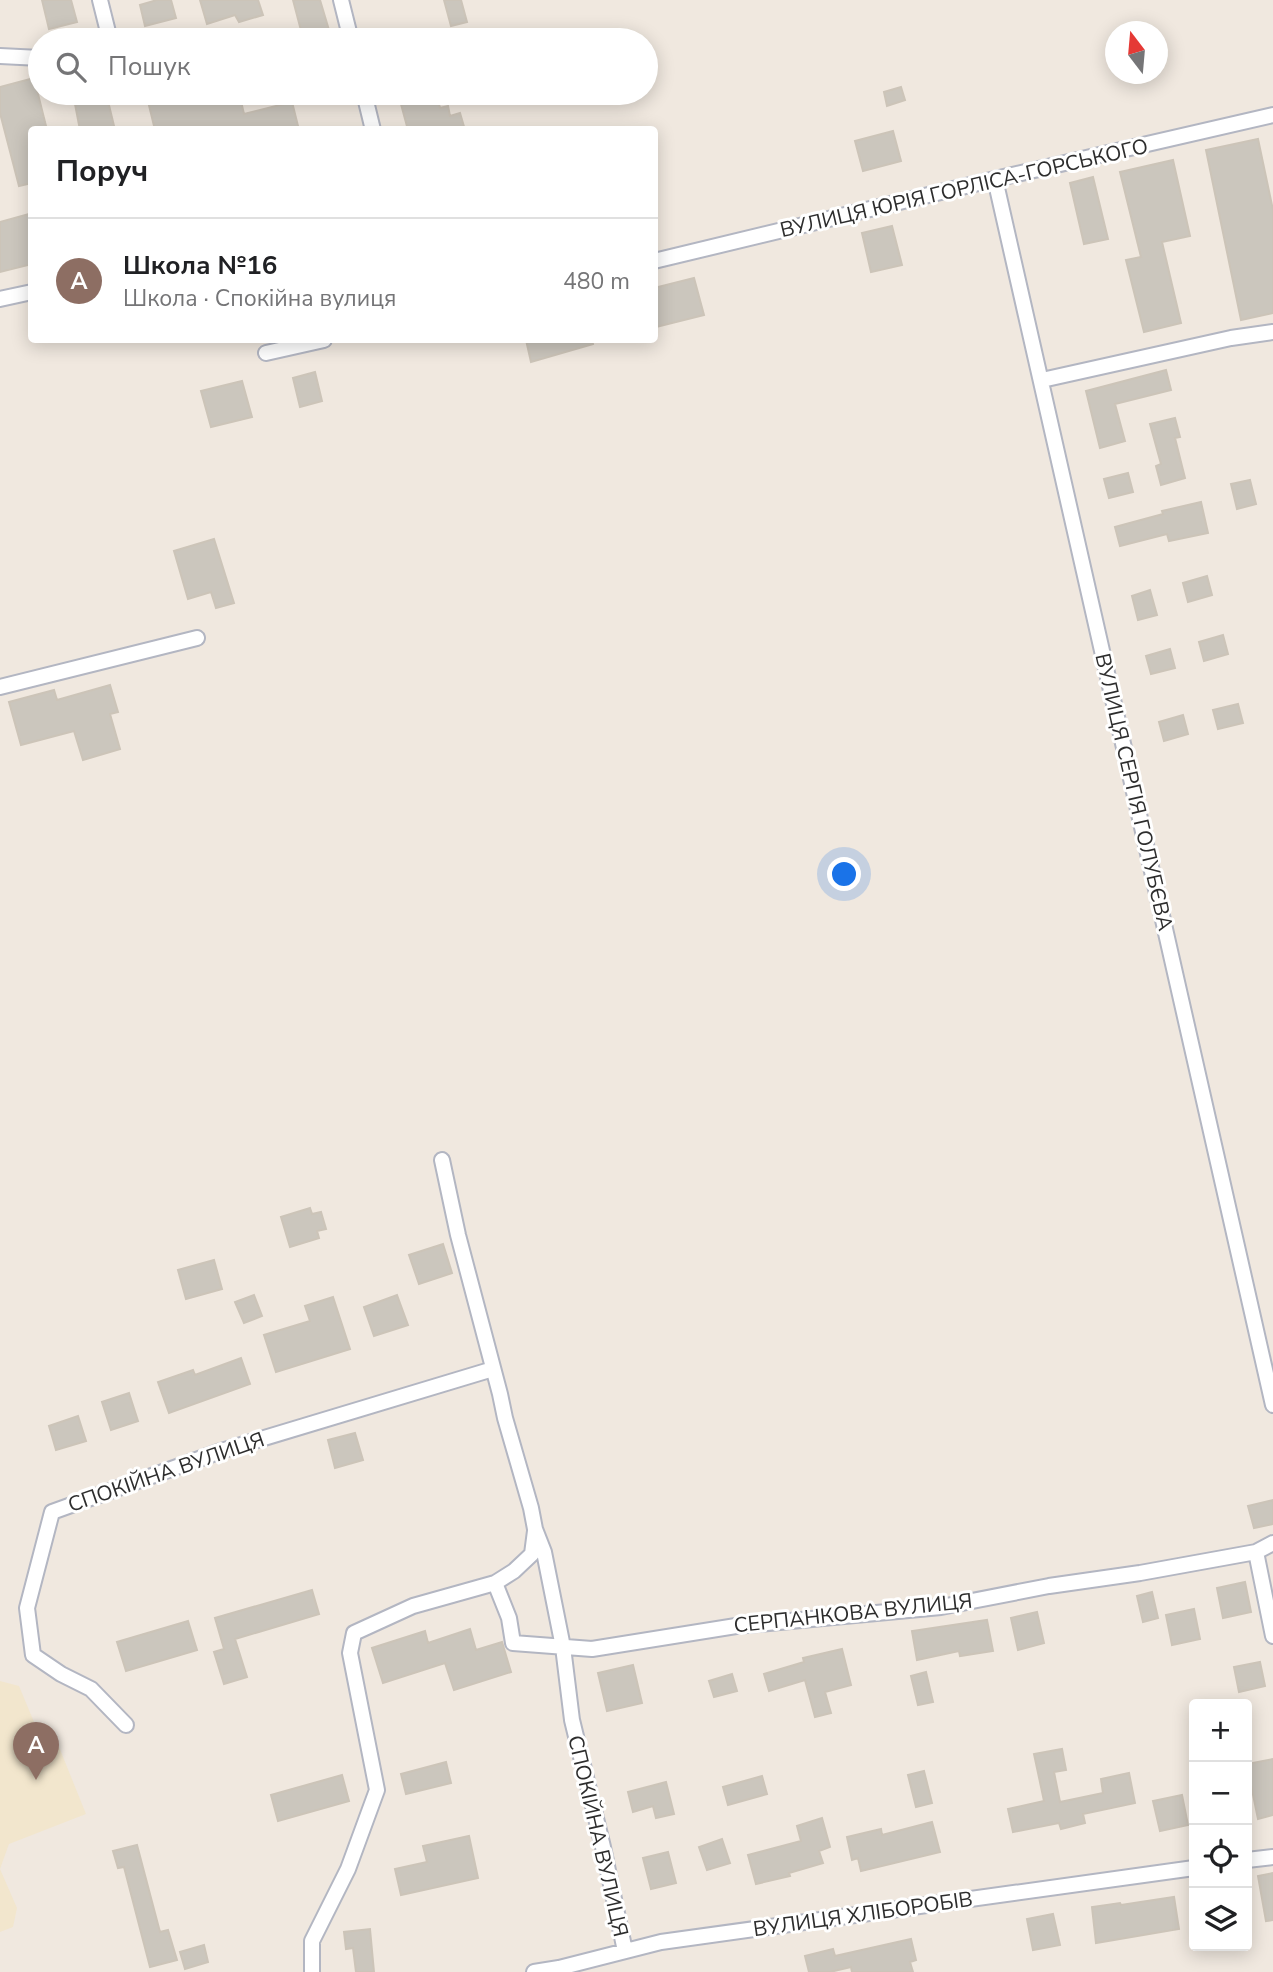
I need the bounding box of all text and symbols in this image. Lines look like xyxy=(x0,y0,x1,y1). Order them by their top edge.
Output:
north arrow xyxy=(1105,21,1168,84)
search box xyxy=(28,28,658,105)
icon: search xyxy=(52,48,90,86)
text: Пошук xyxy=(108,49,190,84)
street label: ВУЛИЦЯ ЮРІЯ ГОРЛІСА-ГОРСЬКОГО xyxy=(777,132,1151,244)
text: Поруч xyxy=(56,151,148,192)
text: Школа №16 xyxy=(123,248,277,283)
text: A xyxy=(70,266,88,297)
text: 480 m xyxy=(563,266,630,297)
text: Школа · Спокійна вулиця xyxy=(123,283,396,314)
street label: ВУЛИЦЯ СЕРГІЯ ГОЛУБЄВА xyxy=(1088,651,1180,933)
your location xyxy=(827,857,861,891)
street label: СПОКІЙНА ВУЛИЦЯ xyxy=(64,1425,268,1519)
street label: СЕРПАНКОВА ВУЛИЦЯ xyxy=(732,1587,974,1639)
map controls xyxy=(1189,1699,1252,1951)
button: + xyxy=(1189,1699,1252,1762)
pin: A xyxy=(13,1722,59,1780)
street label: СПОКІЙНА ВУЛИЦЯ xyxy=(561,1732,635,1940)
button: − xyxy=(1189,1762,1252,1825)
button: locate xyxy=(1189,1825,1252,1888)
street label: ВУЛИЦЯ ХЛІБОРОБІВ xyxy=(751,1885,975,1943)
button: layers xyxy=(1189,1888,1252,1951)

